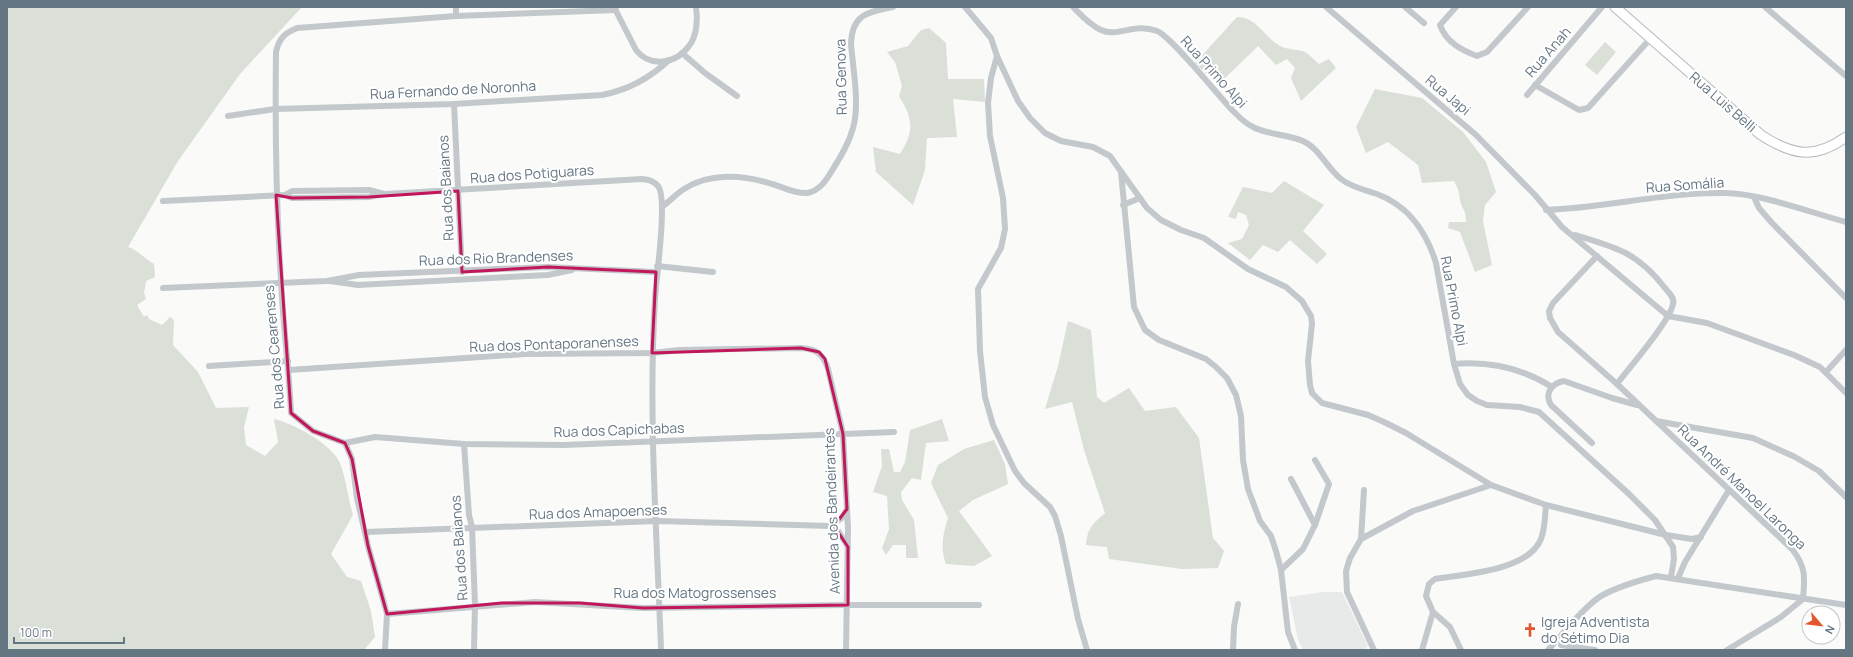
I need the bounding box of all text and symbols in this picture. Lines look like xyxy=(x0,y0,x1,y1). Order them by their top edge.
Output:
street label: Rua Anah xyxy=(1520,22,1575,81)
street label: Rua Primo Alpi xyxy=(1177,31,1252,112)
street label: Rua Genova xyxy=(830,39,851,115)
street label: Rua Luis Belli xyxy=(1686,67,1761,136)
street label: Rua Japi xyxy=(1422,70,1475,119)
street label: Rua Fernando de Noronha xyxy=(369,76,536,103)
street label: Rua dos Baianos xyxy=(433,135,458,241)
street label: Rua dos Potiguaras xyxy=(469,160,595,187)
street label: Rua Somália xyxy=(1645,172,1725,197)
street label: Rua dos Rio Brandenses xyxy=(418,245,573,270)
street label: Rua Primo Alpi xyxy=(1436,254,1473,347)
street label: Rua dos Cearenses xyxy=(259,284,288,410)
street label: Rua dos Pontaporanenses xyxy=(469,331,639,356)
street label: Rua dos Capichabas xyxy=(553,418,685,441)
street label: Rua André Manoel Laronga xyxy=(1674,420,1811,553)
street label: Avenida dos Bandeirantes xyxy=(819,428,844,594)
street label: Rua dos Baianos xyxy=(445,495,472,601)
street label: Rua dos Amapoenses xyxy=(528,500,668,523)
street label: Rua dos Matogrossenses xyxy=(614,583,776,602)
north arrow xyxy=(1801,605,1841,645)
place label: Igreja Adventista do Sétimo Dia xyxy=(1541,612,1650,647)
scale bar xyxy=(14,619,124,645)
church icon: Igreja Adventista do Sétimo Dia xyxy=(1522,622,1538,638)
text: N xyxy=(1822,623,1839,637)
text: 100 m xyxy=(20,624,52,641)

